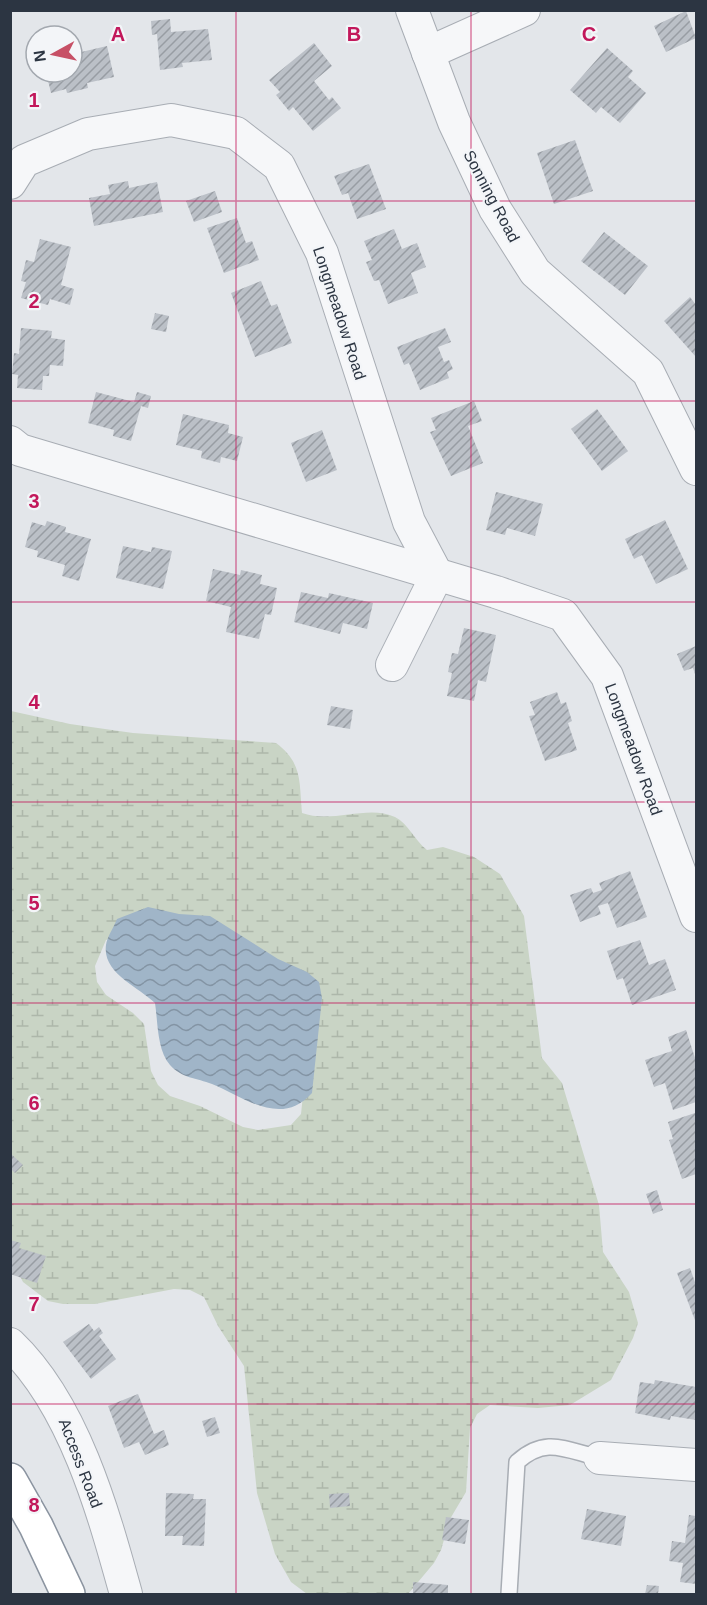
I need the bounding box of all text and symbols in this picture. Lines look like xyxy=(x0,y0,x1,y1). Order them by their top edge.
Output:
text: A xyxy=(111,23,125,45)
text: B xyxy=(347,23,361,45)
text: C xyxy=(582,23,596,45)
north arrow xyxy=(24,24,84,84)
text: N xyxy=(30,49,49,63)
text: 1 xyxy=(28,89,40,111)
street label: Sonning Road xyxy=(460,147,523,245)
street label: Longmeadow Road xyxy=(310,245,369,382)
text: 2 xyxy=(28,290,40,312)
text: 3 xyxy=(28,490,40,512)
street label: Longmeadow Road xyxy=(602,681,665,817)
text: 4 xyxy=(28,691,40,713)
text: 5 xyxy=(28,892,40,914)
text: 6 xyxy=(28,1092,40,1114)
text: 7 xyxy=(28,1293,40,1315)
street label: Access Road xyxy=(56,1416,105,1510)
text: 8 xyxy=(28,1494,40,1516)

